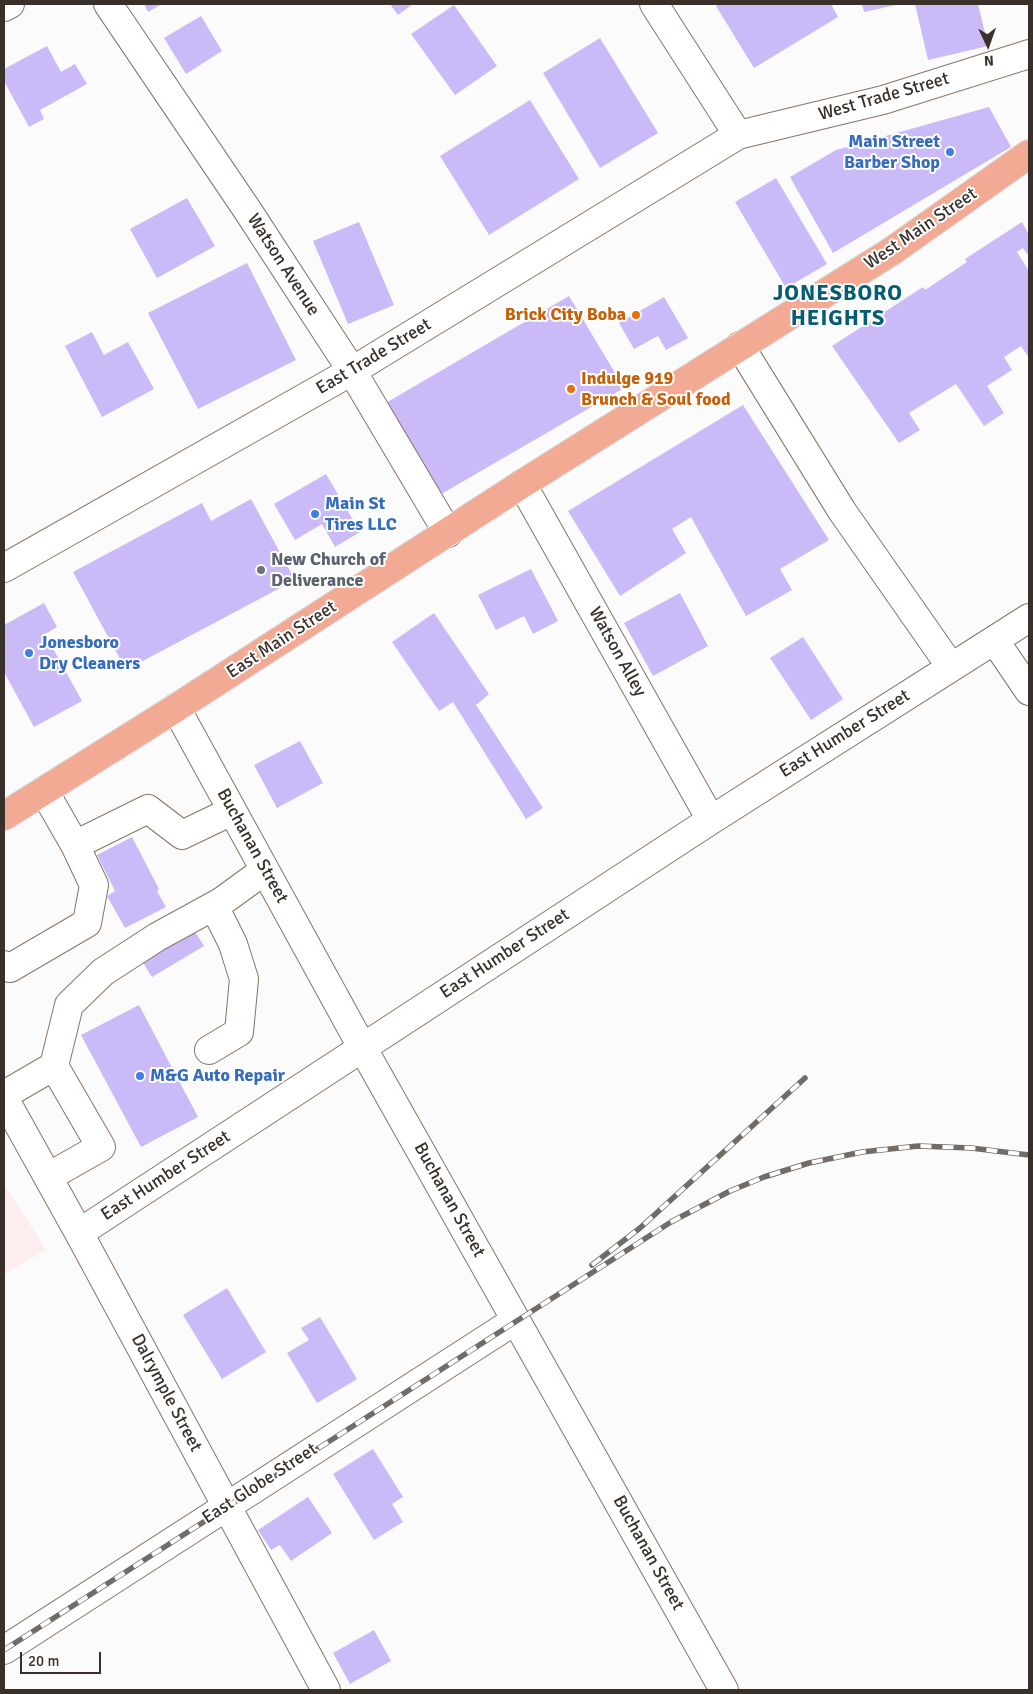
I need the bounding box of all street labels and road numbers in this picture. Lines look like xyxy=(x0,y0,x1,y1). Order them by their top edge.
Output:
street label: West Trade Street xyxy=(816,68,952,126)
street label: West Main Street xyxy=(861,183,981,275)
street label: Watson Avenue xyxy=(242,210,324,320)
street label: East Trade Street xyxy=(313,314,435,400)
street label: East Main Street xyxy=(223,596,341,684)
street label: Watson Alley xyxy=(584,603,650,701)
street label: East Humber Street xyxy=(776,685,914,783)
street label: Buchanan Street xyxy=(212,785,292,907)
street label: East Humber Street xyxy=(436,904,574,1004)
street label: East Humber Street xyxy=(97,1126,235,1226)
street label: Buchanan Street xyxy=(409,1139,489,1261)
street label: Dalrymple Street xyxy=(126,1330,206,1456)
street label: East Globe Street xyxy=(198,1439,322,1529)
street label: Buchanan Street xyxy=(608,1492,688,1614)

